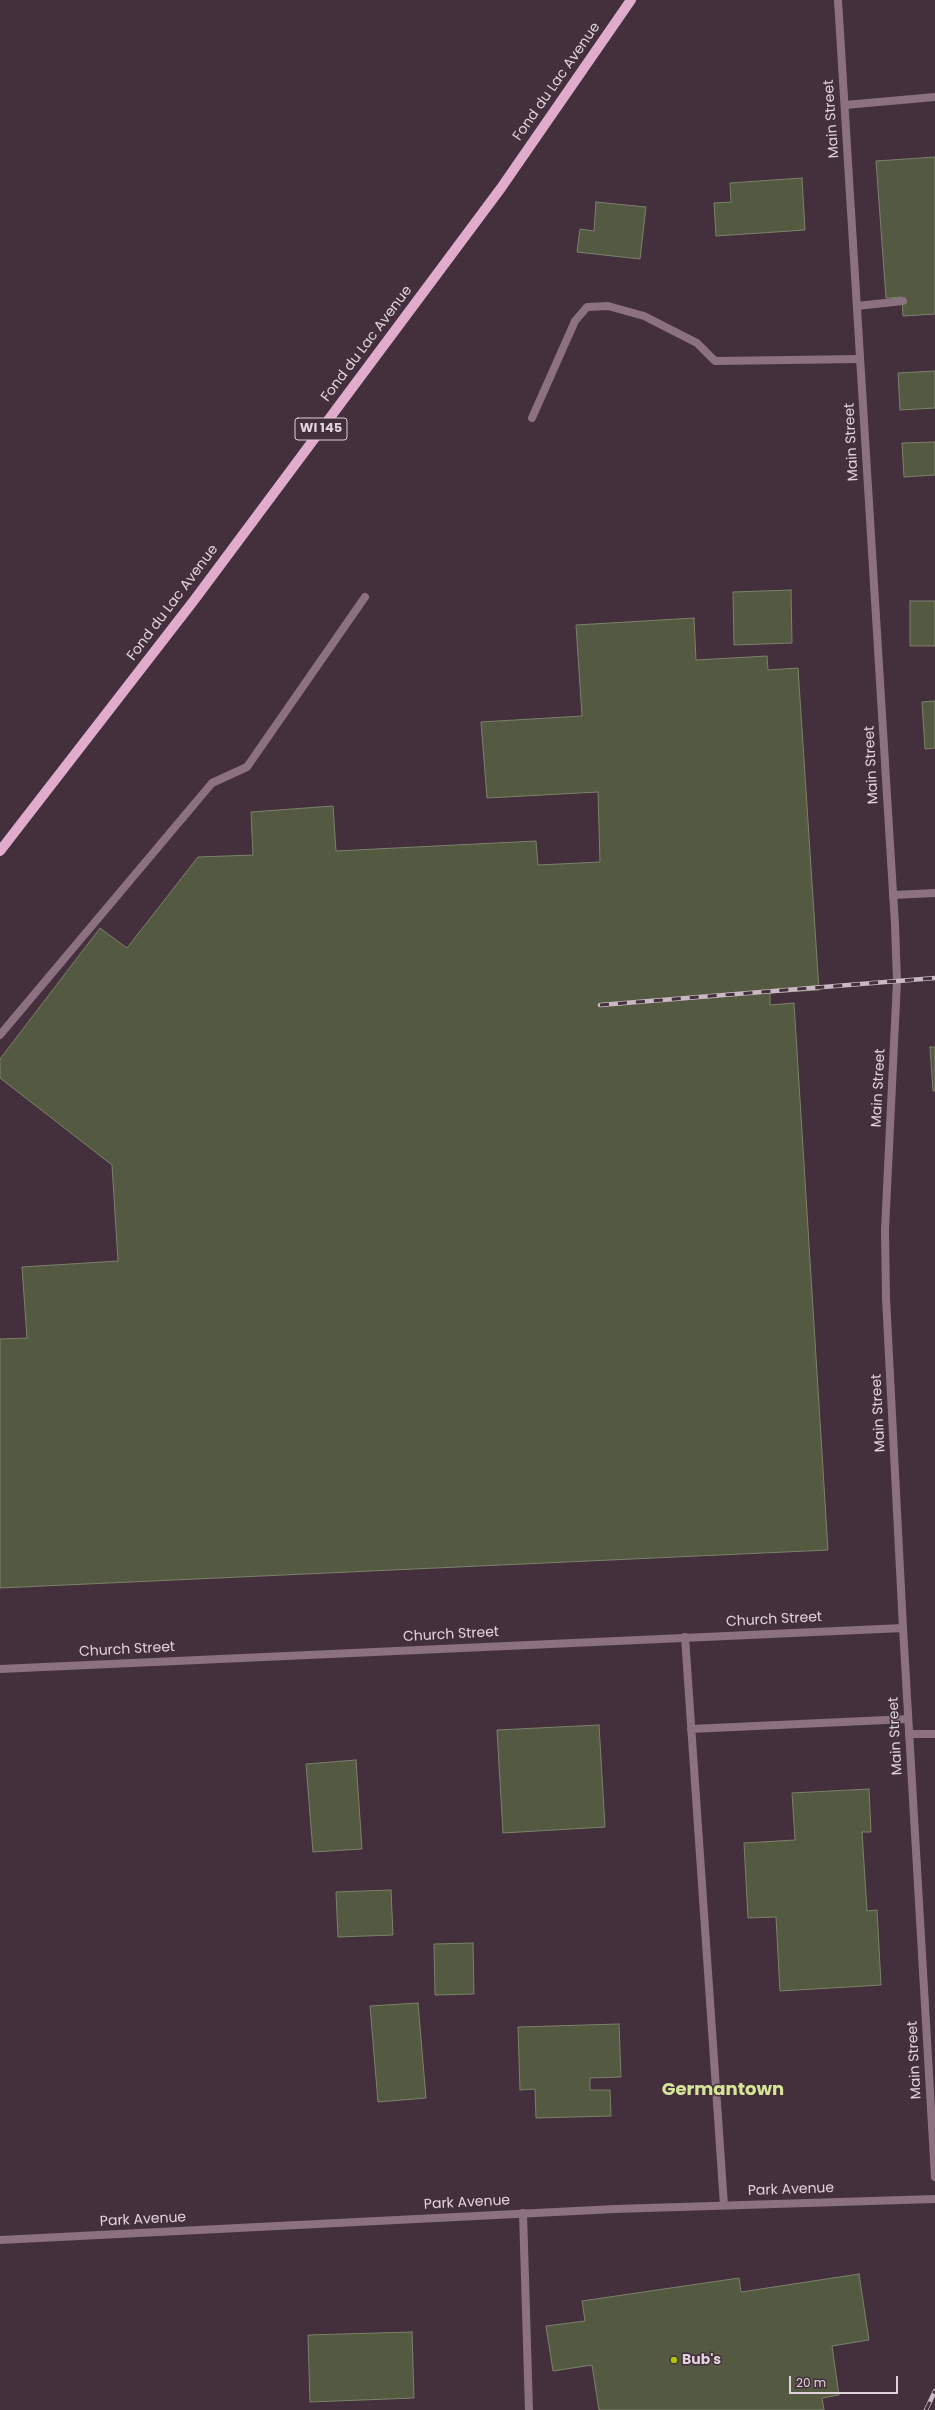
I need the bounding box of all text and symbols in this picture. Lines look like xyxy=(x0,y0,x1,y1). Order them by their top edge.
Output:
street label: Fond du Lac Avenue xyxy=(510,20,604,144)
street label: Main Street xyxy=(821,79,843,159)
street label: Fond du Lac Avenue xyxy=(318,283,416,405)
street label: Main Street xyxy=(842,402,862,482)
road number: WI 145 xyxy=(295,418,347,440)
street label: Fond du Lac Avenue xyxy=(124,542,222,664)
street label: Main Street xyxy=(862,725,882,805)
street label: Main Street xyxy=(869,1048,889,1128)
street label: Main Street xyxy=(869,1373,889,1453)
street label: Church Street xyxy=(726,1609,822,1631)
street label: Church Street xyxy=(403,1624,499,1646)
street label: Church Street xyxy=(79,1639,175,1661)
street label: Main Street xyxy=(886,1696,906,1776)
street label: Main Street xyxy=(905,2020,925,2100)
district label: Germantown xyxy=(662,2079,784,2101)
street label: Park Avenue xyxy=(748,2180,834,2200)
street label: Park Avenue xyxy=(423,2192,511,2214)
street label: Park Avenue xyxy=(99,2209,187,2231)
place label: Bub's xyxy=(682,2352,721,2368)
marker: Bub's xyxy=(669,2355,679,2365)
scale bar xyxy=(791,2368,900,2394)
text: 20 m xyxy=(796,2374,826,2391)

